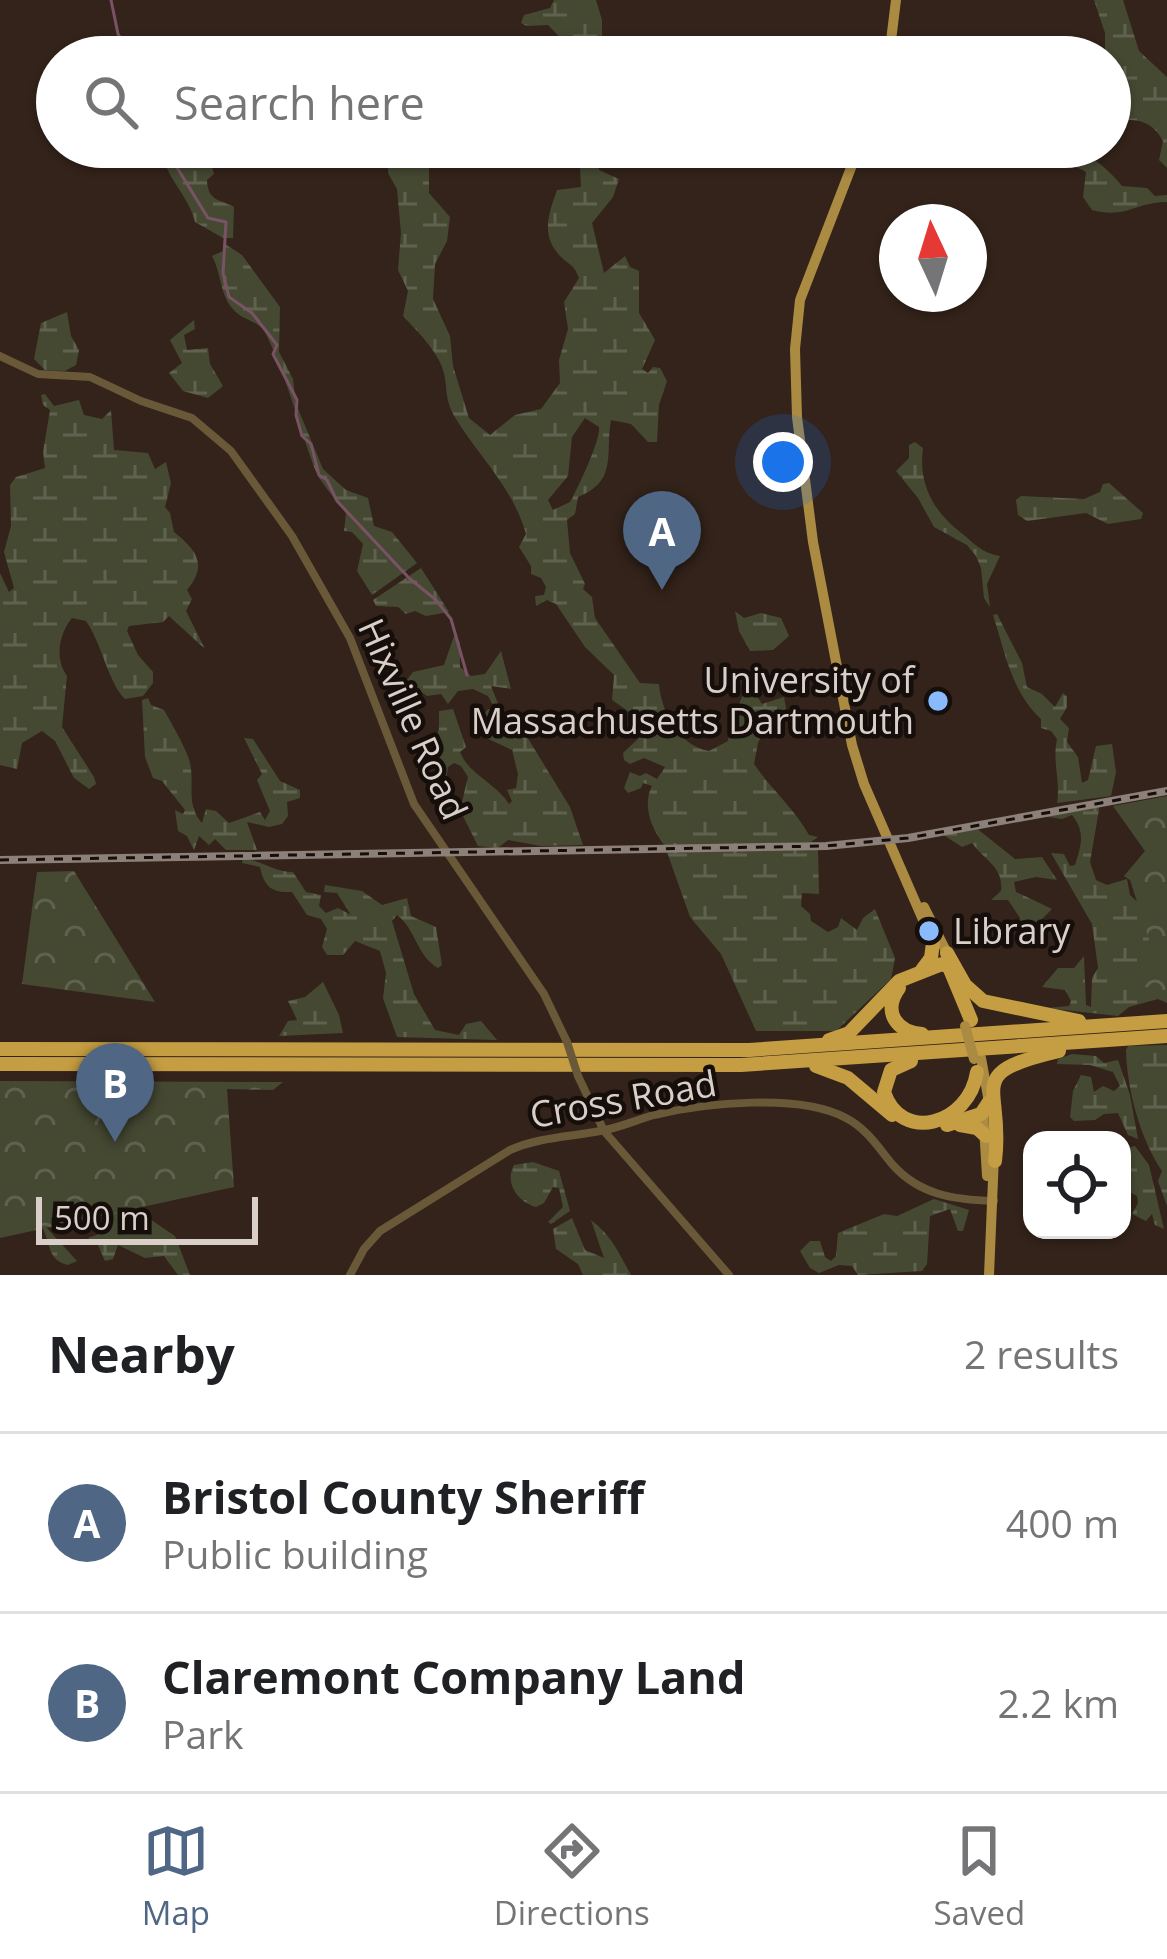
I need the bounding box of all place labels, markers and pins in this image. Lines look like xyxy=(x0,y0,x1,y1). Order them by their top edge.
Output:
pin: A xyxy=(623,491,701,590)
place label: University of Massachusetts Dartmouth xyxy=(471,655,916,745)
marker: University of Massachusetts Dartmouth xyxy=(925,688,951,714)
place label: Library xyxy=(953,906,1071,955)
marker: Library xyxy=(916,918,942,944)
pin: B xyxy=(76,1043,154,1142)

